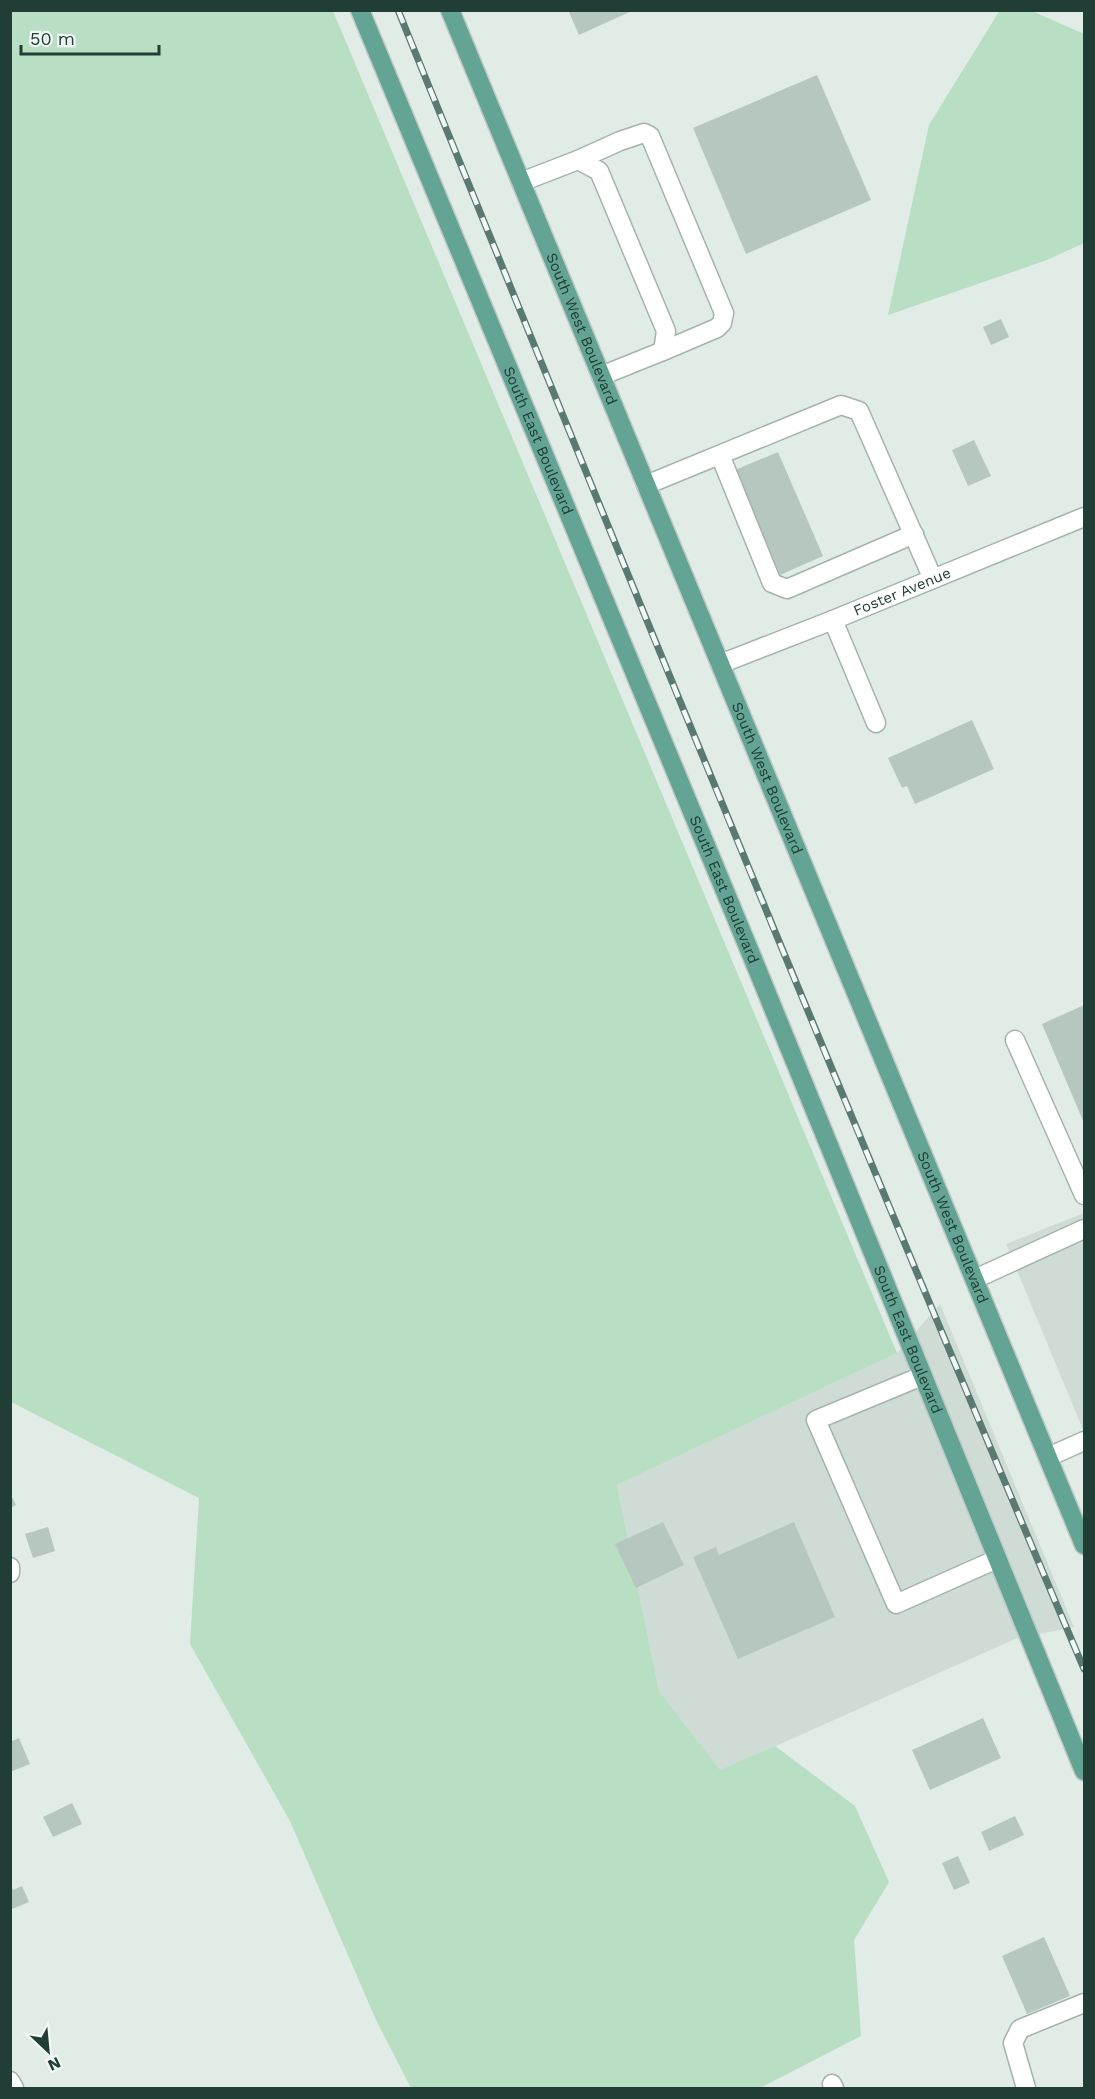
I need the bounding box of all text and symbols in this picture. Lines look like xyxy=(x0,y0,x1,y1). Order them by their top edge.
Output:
scale bar xyxy=(21,18,159,56)
text: 50 m xyxy=(30,28,75,49)
street label: South West Boulevard xyxy=(542,250,621,407)
street label: South East Boulevard xyxy=(500,364,577,517)
street label: Foster Avenue xyxy=(851,564,953,620)
street label: South West Boulevard xyxy=(728,699,807,857)
street label: South East Boulevard xyxy=(686,813,763,966)
street label: South West Boulevard xyxy=(913,1149,992,1306)
street label: South East Boulevard xyxy=(870,1263,946,1416)
north arrow xyxy=(18,2021,78,2081)
text: N xyxy=(45,2053,64,2075)

